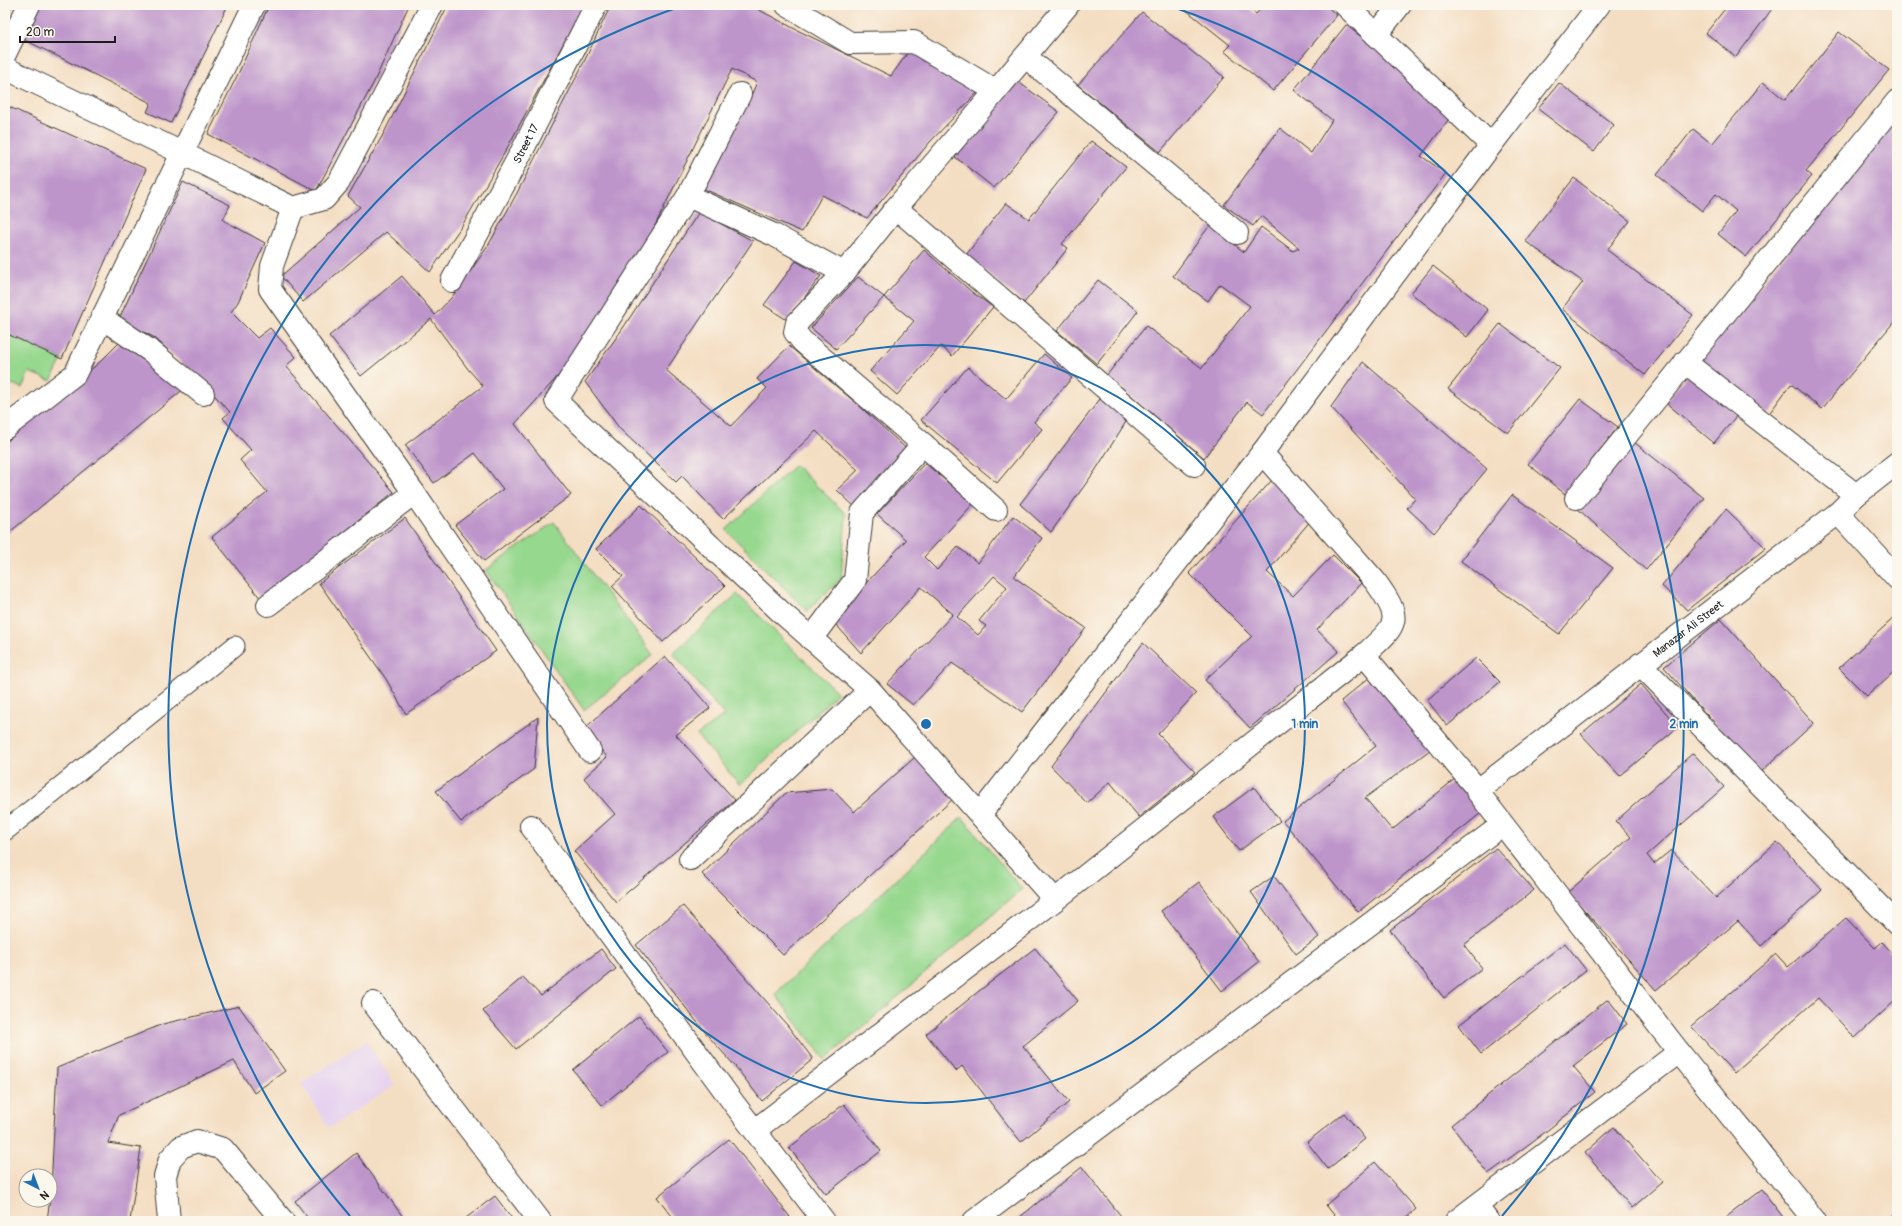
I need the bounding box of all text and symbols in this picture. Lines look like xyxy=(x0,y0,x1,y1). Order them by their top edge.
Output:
scale bar xyxy=(20,18,115,44)
text: 20 m xyxy=(26,25,55,40)
street label: Street 17 xyxy=(511,122,542,166)
street label: Manazar Ali Street xyxy=(1650,598,1726,660)
centre of rings xyxy=(919,717,933,731)
text: 1 min xyxy=(1292,717,1319,732)
text: 2 min xyxy=(1670,717,1699,732)
north arrow xyxy=(18,1168,58,1208)
text: N xyxy=(37,1188,51,1203)

